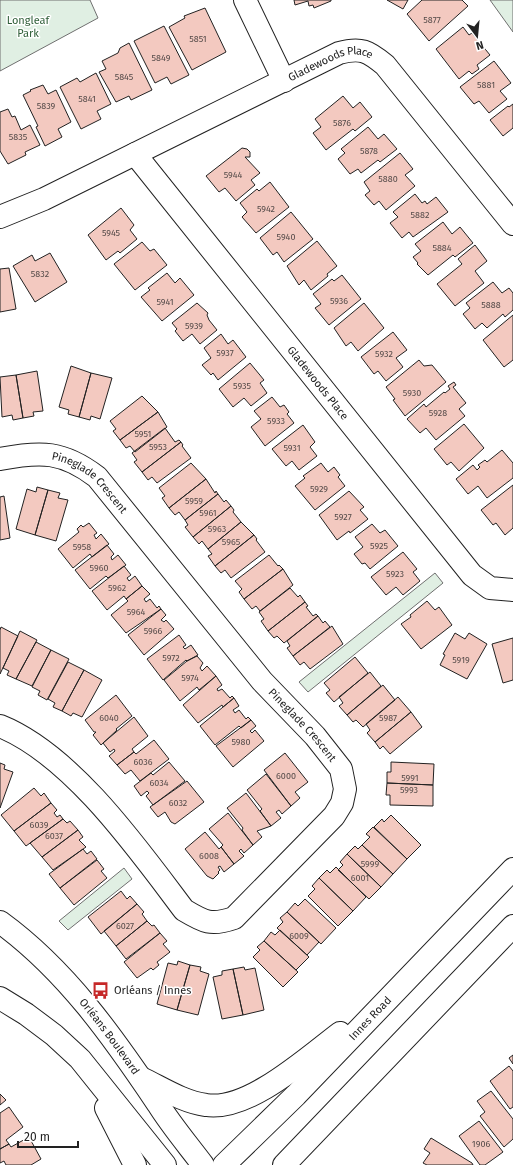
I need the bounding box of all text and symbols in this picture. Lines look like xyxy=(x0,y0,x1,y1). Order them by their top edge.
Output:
park label: Longleaf Park xyxy=(7,14,51,40)
house number: 5877 xyxy=(423,15,441,25)
north arrow xyxy=(457,16,497,56)
house number: 5851 xyxy=(189,34,207,44)
text: N xyxy=(474,38,485,52)
street label: Gladewoods Place xyxy=(286,44,375,84)
house number: 5849 xyxy=(152,53,171,63)
house number: 5845 xyxy=(115,72,134,82)
house number: 5881 xyxy=(477,80,495,90)
house number: 5841 xyxy=(78,94,96,104)
house number: 5839 xyxy=(37,101,56,111)
house number: 5876 xyxy=(333,118,351,128)
house number: 5835 xyxy=(9,132,28,142)
house number: 5878 xyxy=(360,146,378,156)
house number: 5944 xyxy=(224,170,243,180)
house number: 5880 xyxy=(378,174,398,184)
house number: 5942 xyxy=(257,204,275,214)
house number: 5882 xyxy=(411,210,429,220)
house number: 5945 xyxy=(102,228,121,238)
house number: 5940 xyxy=(277,232,295,242)
house number: 5884 xyxy=(432,243,452,253)
house number: 5832 xyxy=(31,269,49,279)
house number: 5936 xyxy=(330,296,348,306)
house number: 5941 xyxy=(156,297,174,307)
house number: 5888 xyxy=(481,300,501,310)
house number: 5939 xyxy=(185,321,203,331)
street label: Gladewoods Place xyxy=(285,343,351,422)
house number: 5937 xyxy=(216,348,234,358)
house number: 5932 xyxy=(375,349,393,359)
house number: 5935 xyxy=(233,381,251,391)
house number: 5930 xyxy=(403,388,421,398)
house number: 5928 xyxy=(429,408,447,418)
house number: 5933 xyxy=(267,416,285,426)
house number: 5951 xyxy=(134,429,152,439)
house number: 5953 xyxy=(149,442,167,452)
house number: 5931 xyxy=(283,443,301,453)
street label: Pineglade Crescent xyxy=(51,449,130,516)
house number: 5929 xyxy=(310,484,328,494)
house number: 5959 xyxy=(185,496,203,506)
house number: 5961 xyxy=(199,508,217,518)
house number: 5927 xyxy=(334,512,352,522)
house number: 5963 xyxy=(208,524,226,534)
house number: 5965 xyxy=(222,537,241,547)
house number: 5925 xyxy=(370,541,388,551)
house number: 5958 xyxy=(73,542,91,552)
house number: 5960 xyxy=(90,563,108,573)
house number: 5923 xyxy=(386,569,404,579)
house number: 5962 xyxy=(108,583,126,593)
house number: 5964 xyxy=(127,607,146,617)
house number: 5966 xyxy=(144,626,163,636)
house number: 5972 xyxy=(162,653,180,663)
house number: 5919 xyxy=(452,655,470,665)
house number: 5974 xyxy=(181,673,199,683)
street label: Pineglade Crescent xyxy=(266,685,339,764)
house number: 6040 xyxy=(99,713,119,723)
house number: 5987 xyxy=(379,713,397,723)
house number: 5980 xyxy=(231,737,251,747)
house number: 6036 xyxy=(133,757,153,767)
house number: 6000 xyxy=(276,771,296,781)
house number: 5991 xyxy=(401,773,419,783)
house number: 6034 xyxy=(150,778,169,788)
house number: 5993 xyxy=(400,785,418,795)
house number: 6032 xyxy=(169,798,187,808)
house number: 6039 xyxy=(30,820,49,830)
house number: 6037 xyxy=(45,831,63,841)
house number: 6008 xyxy=(199,851,219,861)
house number: 5999 xyxy=(361,859,380,869)
house number: 6001 xyxy=(351,873,369,883)
house number: 6027 xyxy=(116,921,134,931)
house number: 6009 xyxy=(289,931,309,941)
bus stop icon: Orléans / Innes xyxy=(91,980,111,1000)
place label: Orléans / Innes xyxy=(114,984,191,997)
street label: Innes Road xyxy=(346,994,394,1043)
street label: Orléans Boulevard xyxy=(77,996,142,1077)
scale bar xyxy=(18,1123,78,1149)
text: 20 m xyxy=(24,1130,50,1144)
house number: 1906 xyxy=(472,1139,490,1149)

